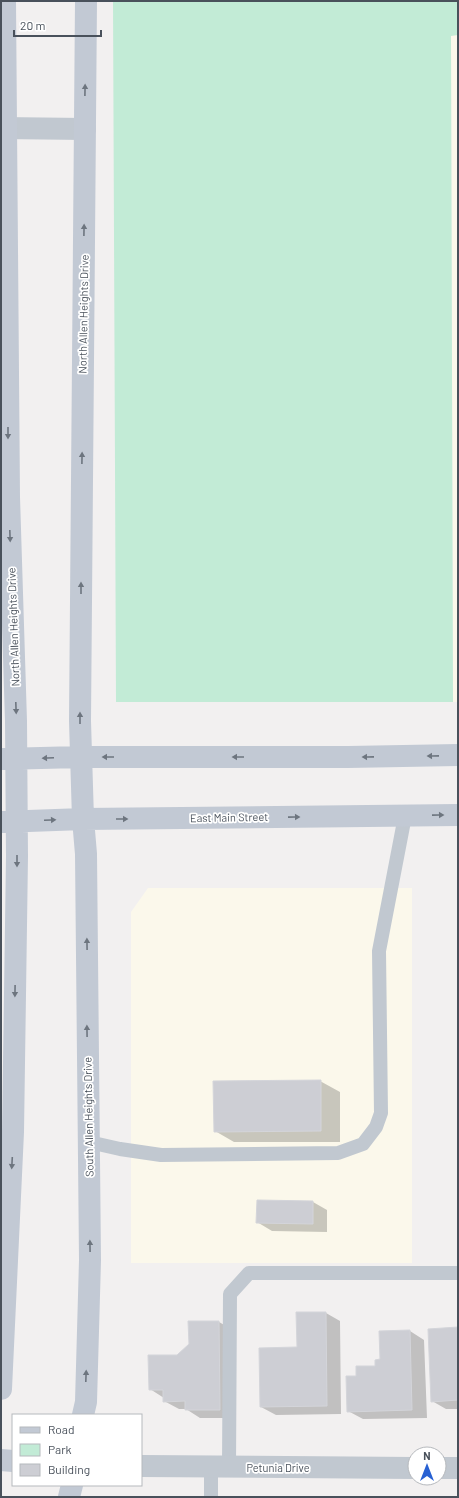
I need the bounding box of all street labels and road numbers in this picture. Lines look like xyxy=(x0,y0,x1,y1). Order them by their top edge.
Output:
street label: North Allen Heights Drive xyxy=(75,254,91,374)
street label: North Allen Heights Drive xyxy=(4,567,22,687)
street label: East Main Street xyxy=(190,810,268,824)
street label: South Allen Heights Drive xyxy=(80,1057,96,1177)
street label: Petunia Drive xyxy=(246,1461,310,1474)

